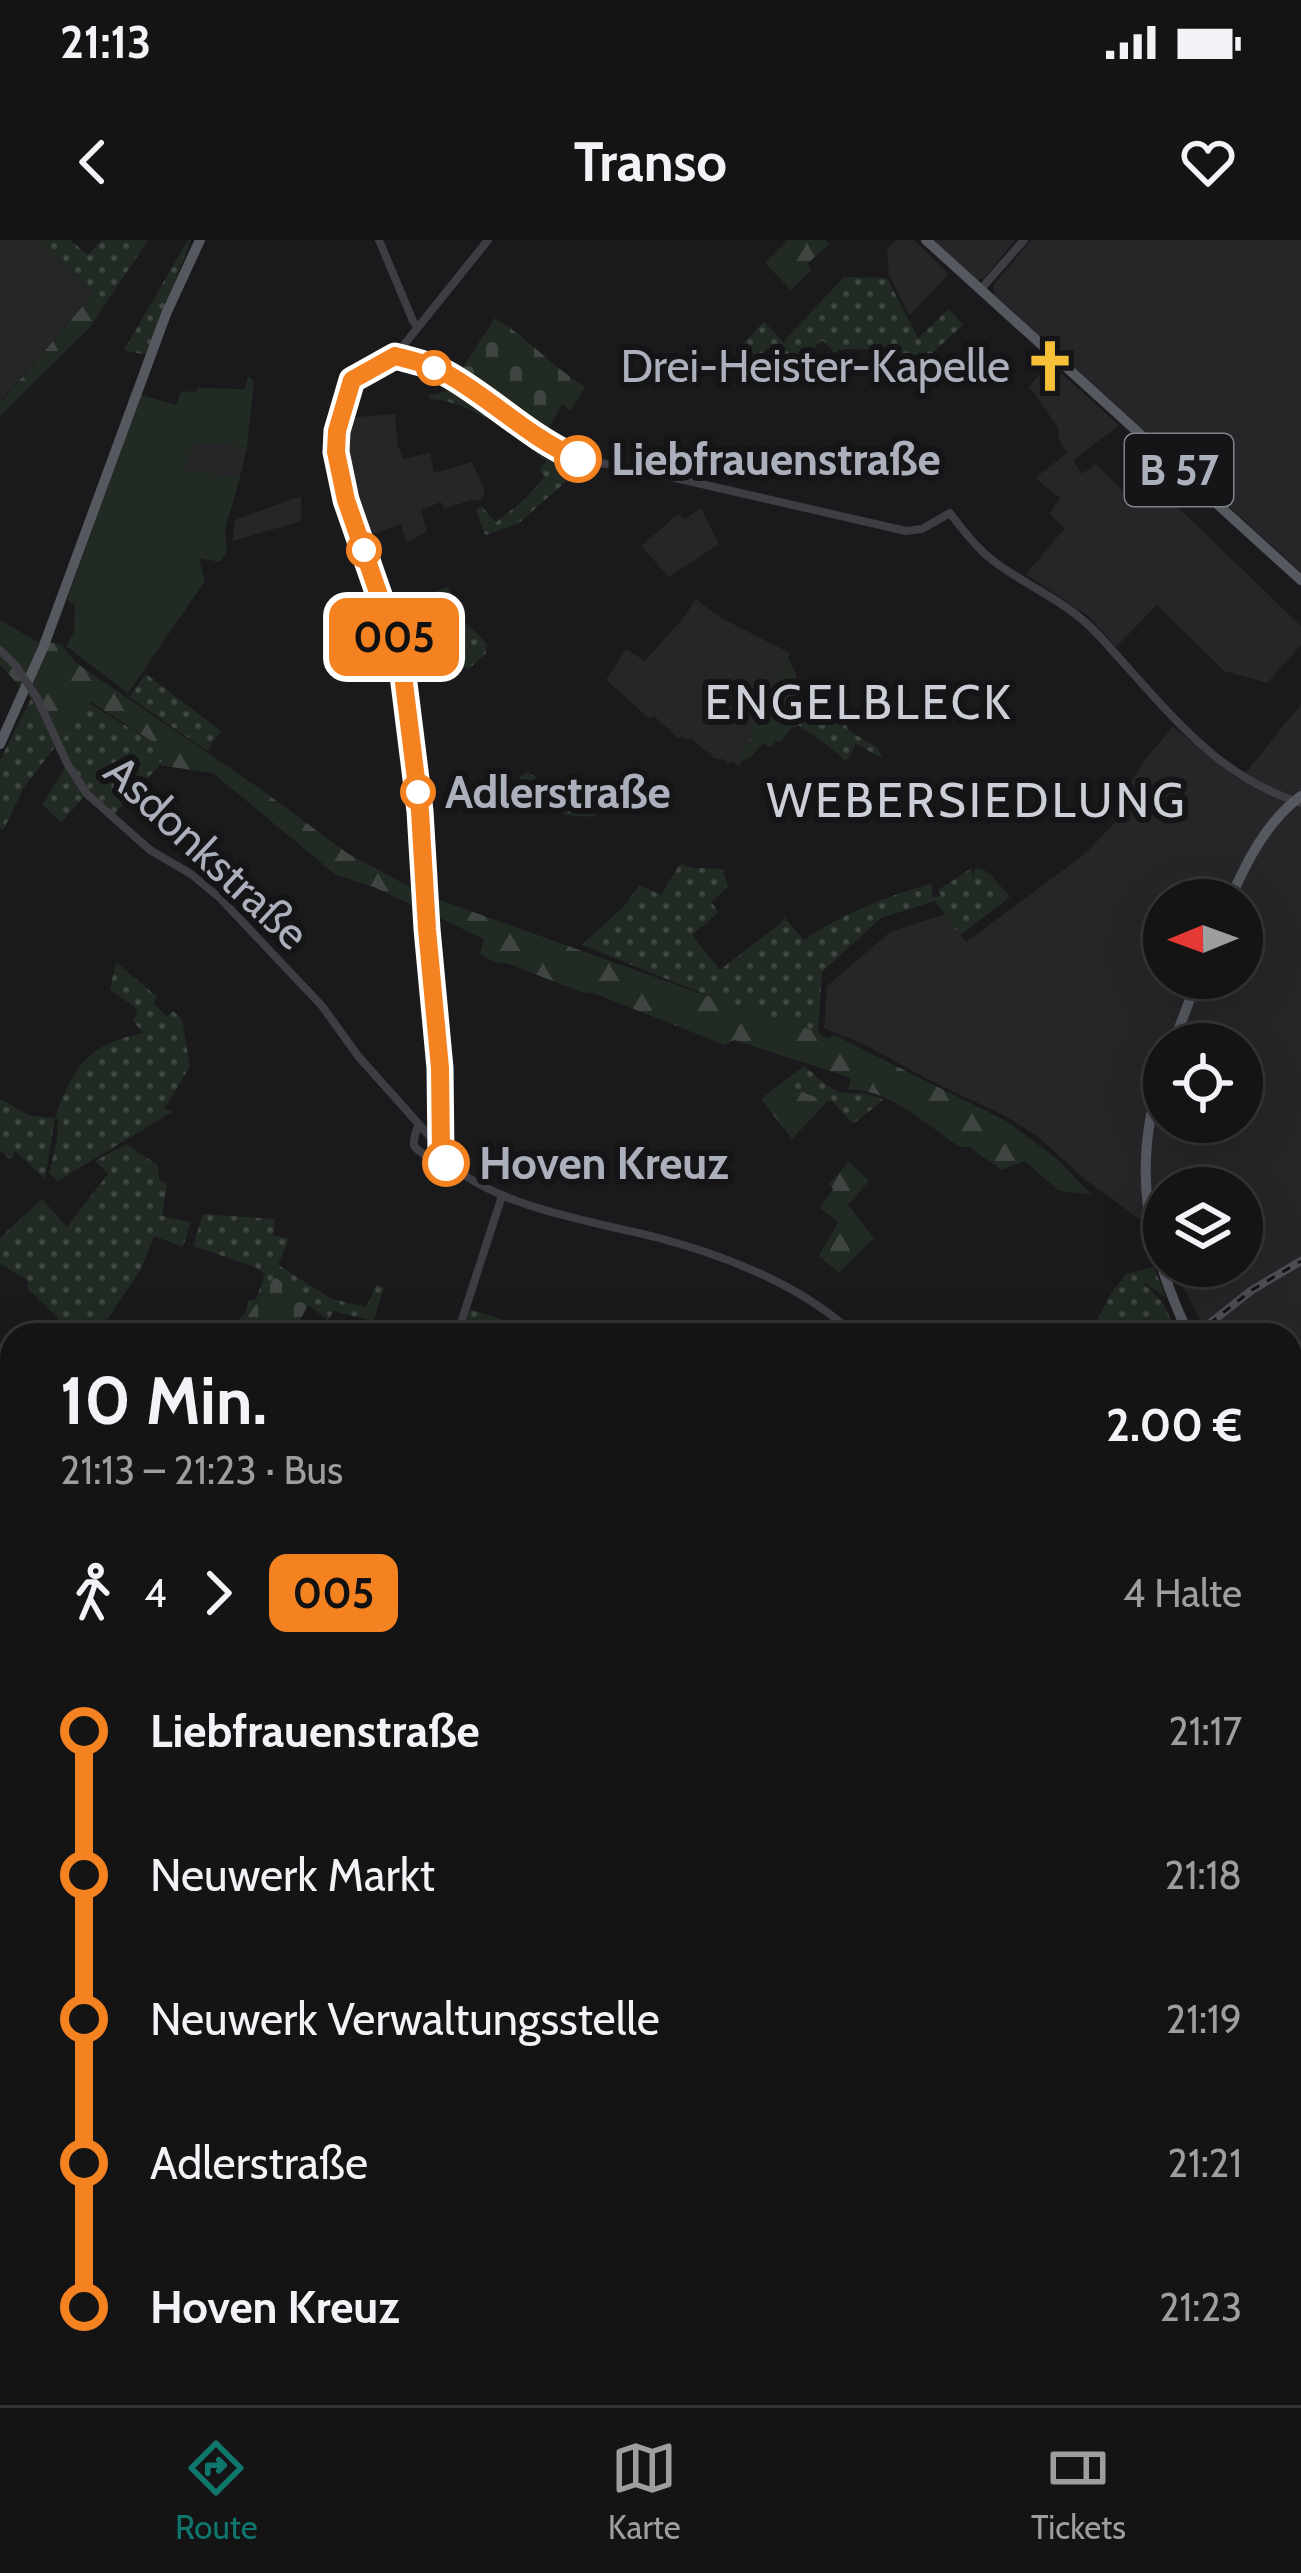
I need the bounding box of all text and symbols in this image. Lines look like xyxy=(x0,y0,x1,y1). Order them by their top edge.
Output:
text: 21:13 xyxy=(60,15,151,69)
icon: back xyxy=(60,129,126,195)
text: Transo xyxy=(574,129,727,195)
icon: heart xyxy=(1175,129,1241,195)
church icon: Drei-Heister-Kapelle xyxy=(1021,337,1079,395)
place label: Drei-Heister-Kapelle xyxy=(620,339,1010,393)
unlabelled marker xyxy=(418,352,450,384)
place label: Liebfrauenstraße xyxy=(611,432,941,486)
road number: B 57 xyxy=(1125,434,1233,506)
marker: Liebfrauenstraße xyxy=(556,437,600,481)
unlabelled marker xyxy=(348,534,380,566)
line badge: 005 xyxy=(325,598,463,676)
text: 005 xyxy=(353,611,435,663)
district label: ENGELBLECK xyxy=(705,673,1013,731)
street label: Asdonkstraße xyxy=(94,744,320,960)
place label: Adlerstraße xyxy=(445,765,671,819)
district label: WEBERSIEDLUNG xyxy=(767,771,1187,829)
marker: Adlerstraße xyxy=(402,776,434,808)
north arrow xyxy=(1143,879,1263,999)
map controls xyxy=(1143,879,1263,1287)
button: locate xyxy=(1143,1023,1263,1143)
place label: Hoven Kreuz xyxy=(479,1136,728,1190)
marker: Hoven Kreuz xyxy=(424,1141,468,1185)
button: layers xyxy=(1143,1167,1263,1287)
text: 10 Min. xyxy=(60,1360,267,1441)
text: 2.00 € xyxy=(1106,1398,1242,1452)
text: 21:13 – 21:23 · Bus xyxy=(60,1446,343,1494)
icon: walk xyxy=(60,1560,126,1626)
icon: forward xyxy=(185,1560,251,1626)
text: 005 xyxy=(293,1567,374,1619)
text: 4 xyxy=(144,1569,167,1617)
text: 4 Halte xyxy=(1123,1569,1242,1617)
text: Liebfrauenstraße xyxy=(150,1704,480,1758)
text: 21:17 xyxy=(1168,1707,1242,1755)
text: Neuwerk Markt xyxy=(150,1848,435,1902)
text: 21:18 xyxy=(1164,1851,1242,1899)
text: Neuwerk Verwaltungsstelle xyxy=(150,1992,660,2046)
text: 21:19 xyxy=(1166,1995,1242,2043)
text: Adlerstraße xyxy=(150,2136,368,2190)
text: 21:21 xyxy=(1168,2139,1242,2187)
text: Hoven Kreuz xyxy=(150,2280,399,2334)
text: 21:23 xyxy=(1159,2283,1242,2331)
tab: Route xyxy=(175,2435,258,2547)
tab: Karte xyxy=(608,2435,681,2547)
tab: Tickets xyxy=(1031,2435,1126,2547)

